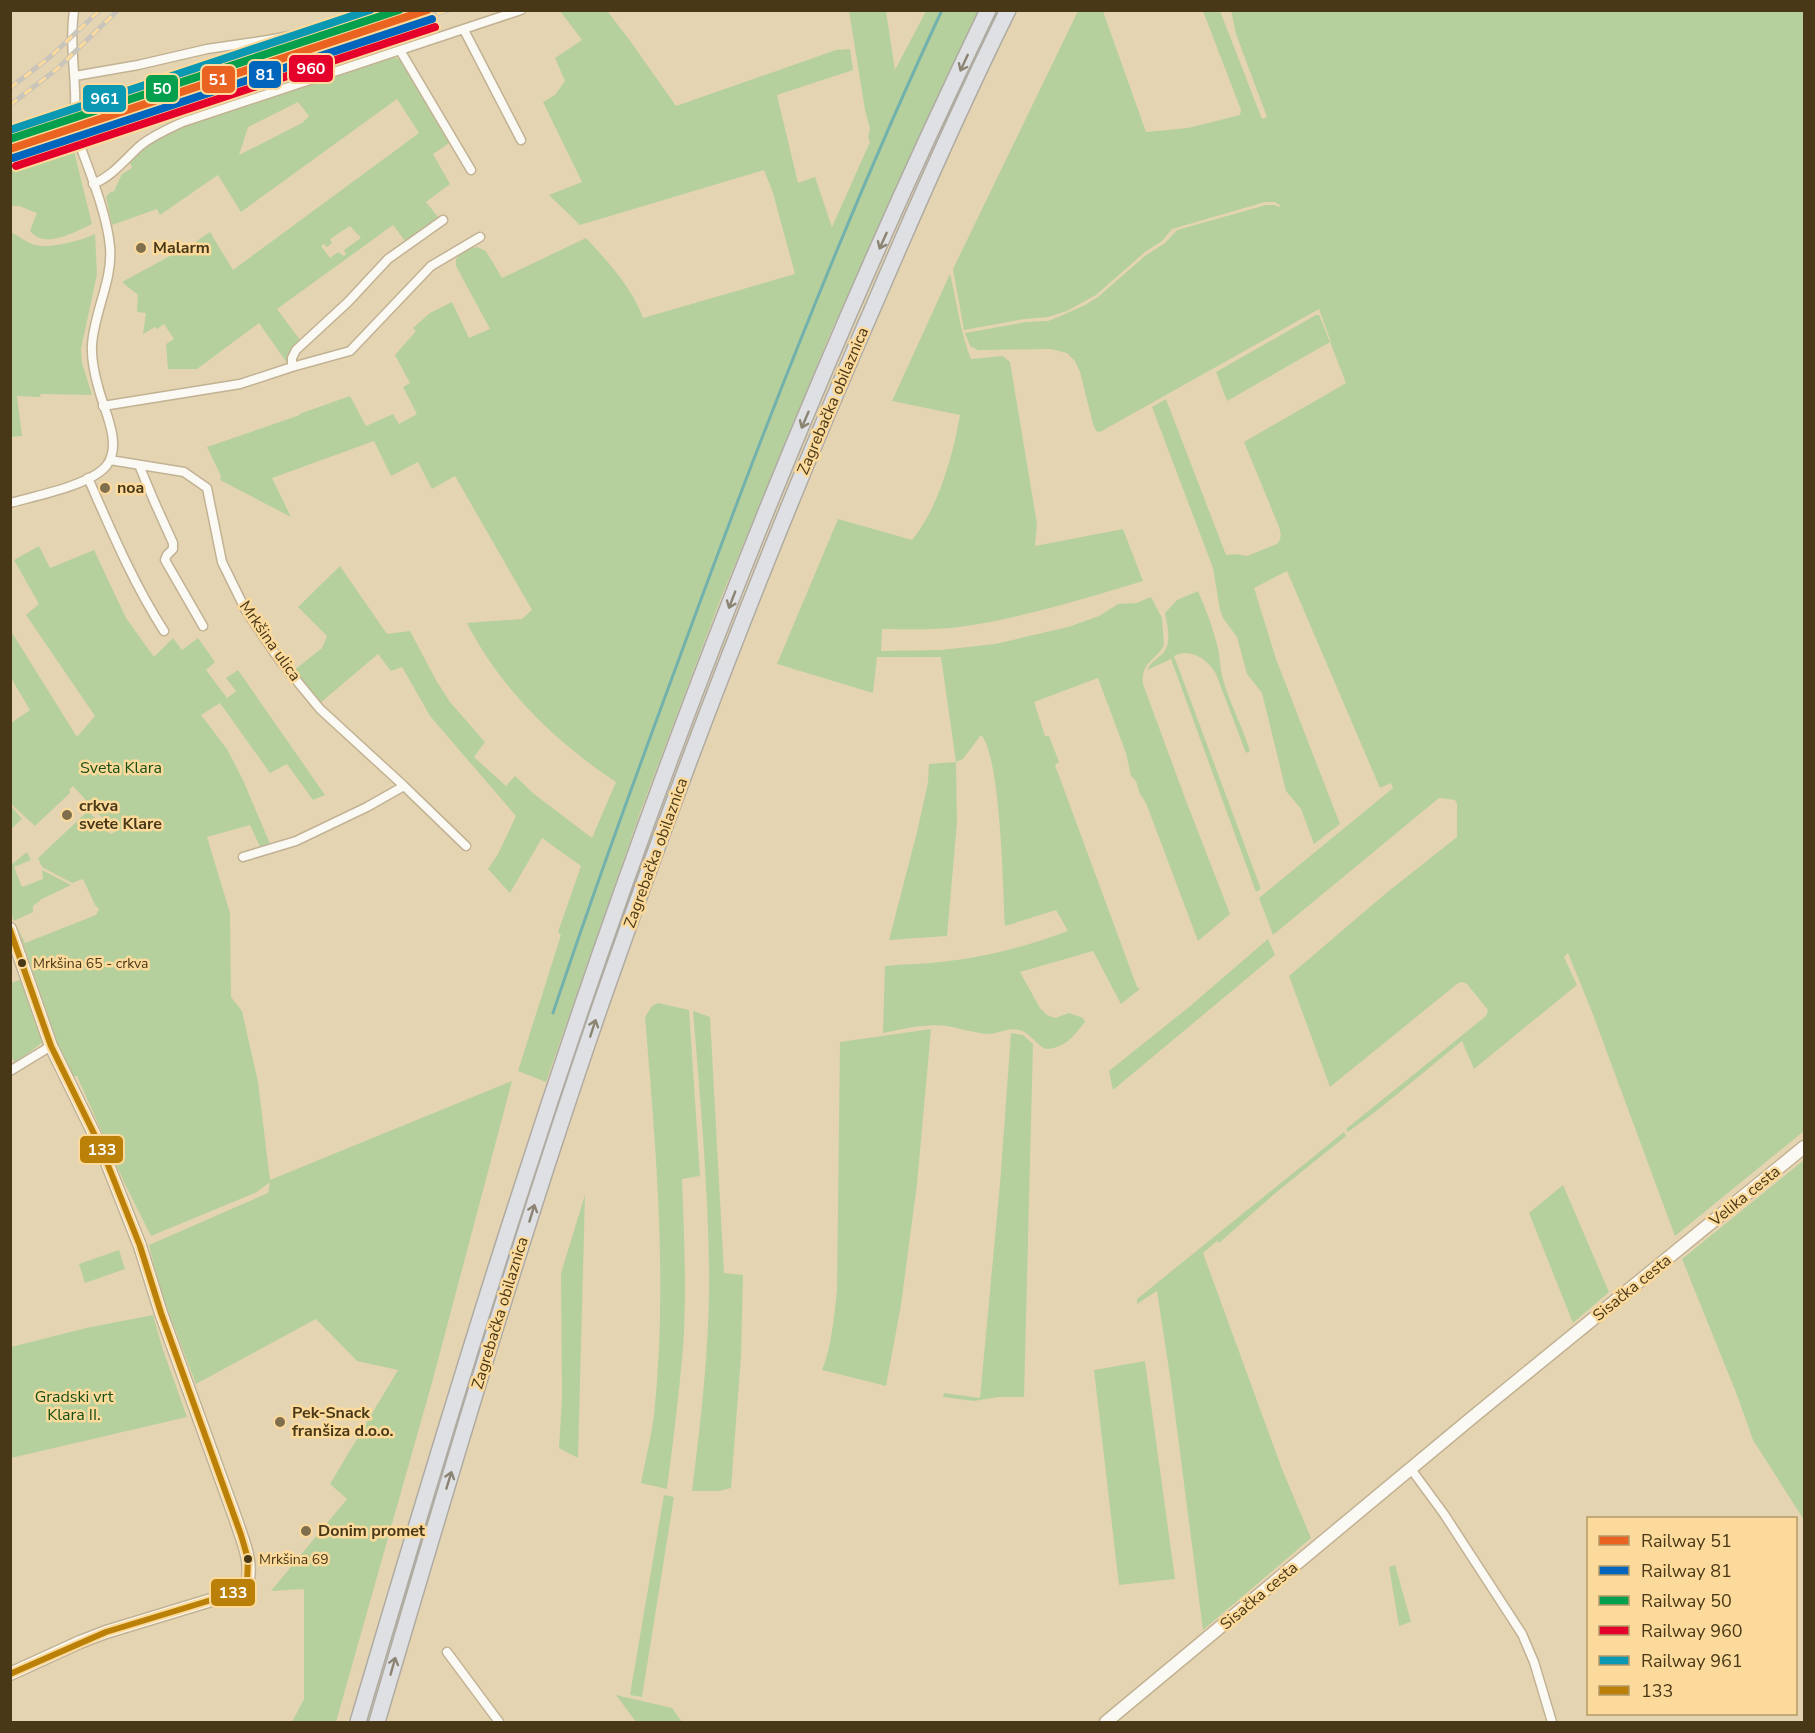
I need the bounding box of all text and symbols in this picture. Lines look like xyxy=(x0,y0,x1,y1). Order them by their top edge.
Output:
line badge: 960 xyxy=(288,54,334,83)
one-way arrow xyxy=(957,54,969,72)
text: 960 xyxy=(297,58,325,80)
line badge: 81 xyxy=(248,60,282,89)
text: 81 xyxy=(255,64,275,86)
line badge: 51 xyxy=(201,65,236,94)
text: 51 xyxy=(208,69,228,91)
line badge: 50 xyxy=(145,74,179,103)
text: 50 xyxy=(152,78,172,100)
line badge: 961 xyxy=(82,84,127,113)
text: 961 xyxy=(91,88,119,110)
one-way arrow xyxy=(876,231,888,249)
place label: Malarm xyxy=(153,237,210,259)
marker: Malarm xyxy=(134,241,148,255)
street label: Zagrebačka obilaznica xyxy=(792,324,874,478)
one-way arrow xyxy=(799,410,810,429)
place label: noa xyxy=(117,477,144,499)
marker: noa xyxy=(98,481,112,495)
one-way arrow xyxy=(725,591,736,609)
street label: Mrkšina ulica xyxy=(234,596,306,686)
park label: Sveta Klara xyxy=(80,757,162,779)
street label: Zagrebačka obilaznica xyxy=(619,775,693,931)
place label: crkva svete Klare xyxy=(79,795,162,835)
marker: crkva svete Klare xyxy=(60,808,74,822)
place label: Mrkšina 65 - crkva xyxy=(33,954,149,973)
marker: Mrkšina 65 - crkva xyxy=(16,957,28,969)
one-way arrow xyxy=(589,1019,600,1038)
line badge: 133 xyxy=(79,1135,124,1164)
text: 133 xyxy=(88,1139,116,1161)
street label: Velika cesta xyxy=(1704,1161,1785,1232)
one-way arrow xyxy=(527,1204,538,1223)
street label: Zagrebačka obilaznica xyxy=(466,1234,534,1392)
street label: Sisačka cesta xyxy=(1588,1250,1676,1326)
park label: Gradski vrt Klara II. xyxy=(35,1386,114,1426)
place label: Pek-Snack franšiza d.o.o. xyxy=(292,1402,393,1442)
marker: Pek-Snack franšiza d.o.o. xyxy=(273,1415,287,1429)
one-way arrow xyxy=(444,1470,455,1489)
legend xyxy=(1587,1517,1797,1715)
place label: Donim promet xyxy=(318,1520,426,1542)
marker: Donim promet xyxy=(299,1524,313,1538)
text: Railway 51 xyxy=(1641,1529,1732,1553)
place label: Mrkšina 69 xyxy=(259,1550,329,1569)
marker: Mrkšina 69 xyxy=(242,1553,254,1565)
street label: Sisačka cesta xyxy=(1216,1557,1302,1635)
text: Railway 81 xyxy=(1641,1559,1732,1583)
line badge: 133 xyxy=(210,1578,256,1607)
text: 133 xyxy=(219,1582,247,1604)
text: Railway 50 xyxy=(1641,1589,1732,1613)
text: Railway 960 xyxy=(1641,1619,1743,1643)
text: Railway 961 xyxy=(1641,1649,1743,1673)
one-way arrow xyxy=(388,1657,399,1676)
text: 133 xyxy=(1641,1679,1673,1703)

